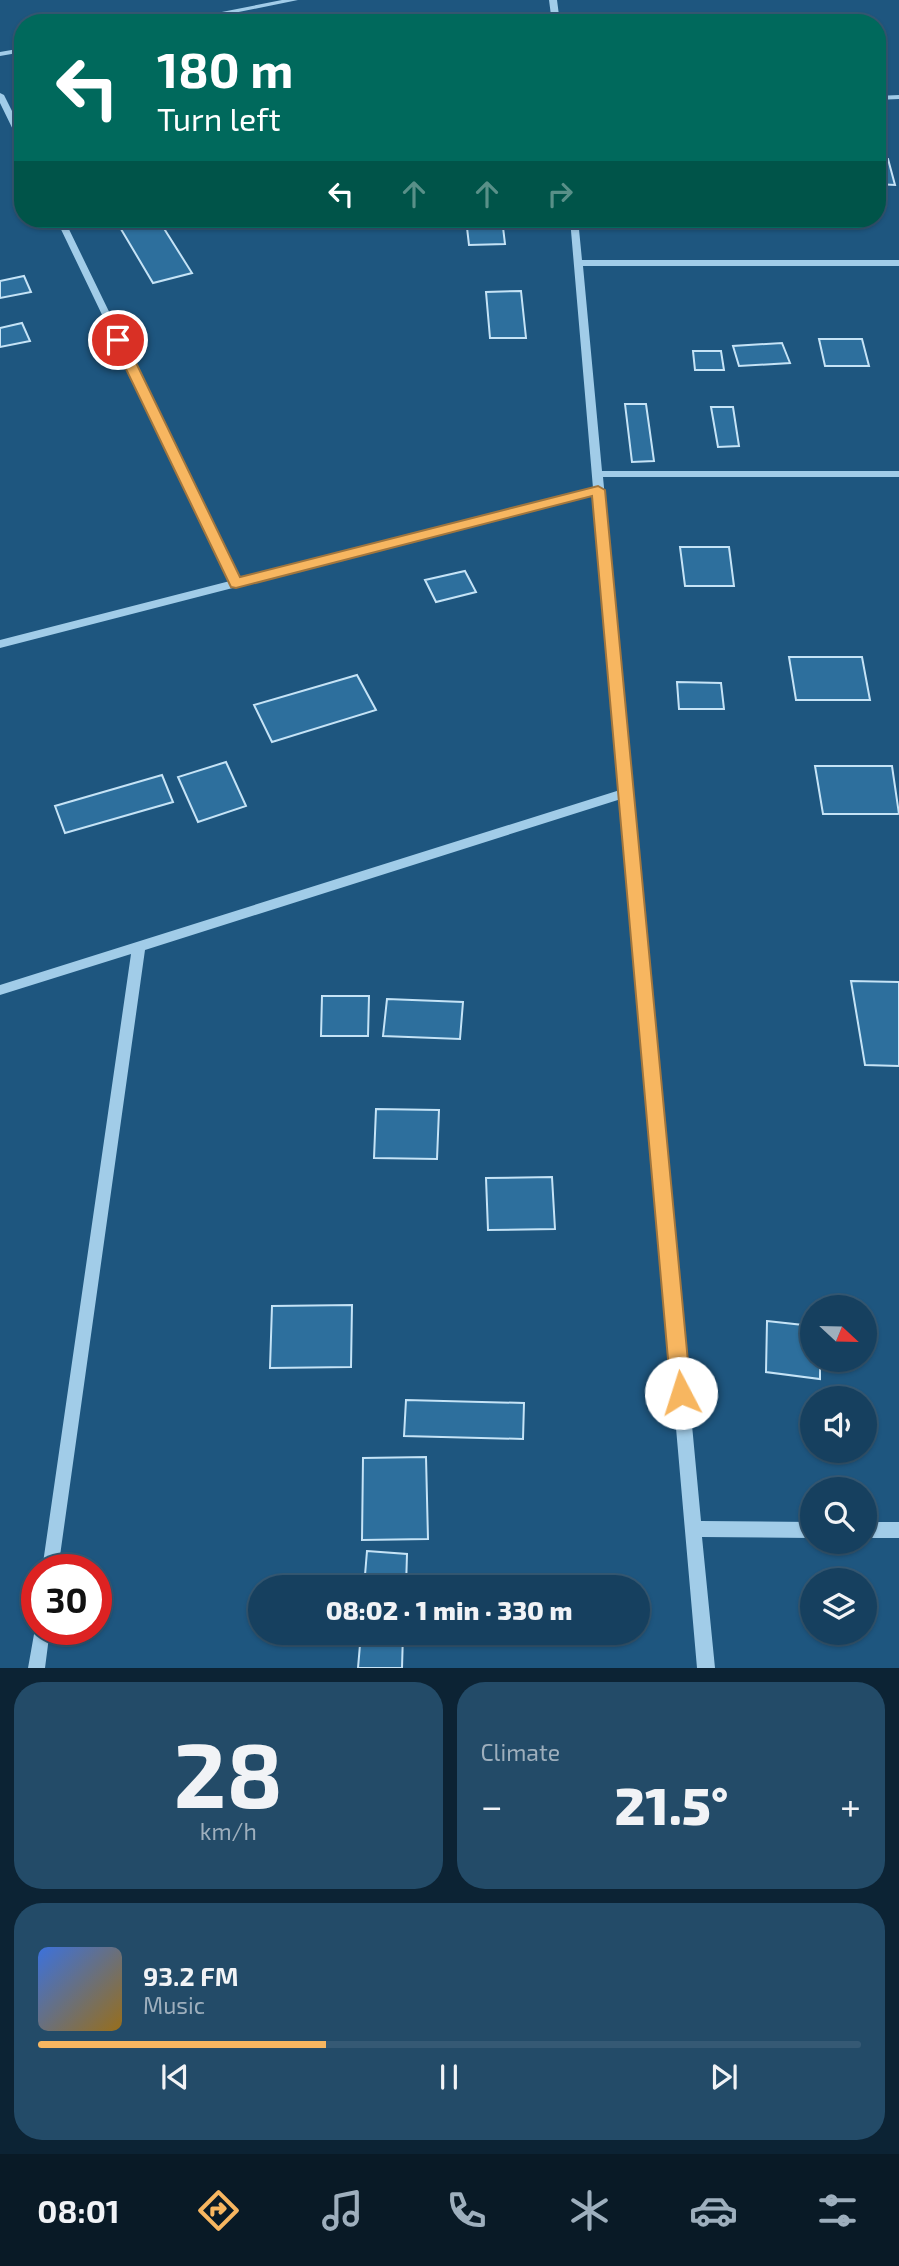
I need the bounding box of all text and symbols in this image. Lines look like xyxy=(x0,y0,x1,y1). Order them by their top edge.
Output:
text: 180 m xyxy=(157,39,293,98)
icon: left xyxy=(42,42,133,133)
text: Turn left xyxy=(157,99,281,137)
icon: left xyxy=(322,175,360,213)
icon: ahead xyxy=(395,175,433,213)
icon: ahead xyxy=(468,175,506,213)
icon: right xyxy=(541,175,579,213)
pin xyxy=(88,310,148,370)
icon: arrive xyxy=(99,321,137,359)
north arrow xyxy=(800,1295,877,1372)
map controls xyxy=(800,1295,877,1645)
position arrow xyxy=(644,1356,718,1430)
button: sound xyxy=(800,1386,877,1463)
button: search xyxy=(800,1477,877,1554)
speed limit sign: 30 xyxy=(21,1554,112,1645)
button: layers xyxy=(800,1568,877,1645)
text: 08:02 · 1 min · 330 m xyxy=(326,1594,572,1625)
text: 28 xyxy=(173,1717,283,1826)
text: Climate xyxy=(481,1738,560,1766)
text: 21.5° xyxy=(614,1773,728,1835)
text: − xyxy=(481,1782,503,1828)
text: + xyxy=(840,1782,861,1828)
text: km/h xyxy=(200,1817,257,1845)
text: 93.2 FM xyxy=(143,1960,238,1991)
text: Music xyxy=(143,1991,205,2019)
icon: previous xyxy=(156,2058,194,2096)
icon: pause xyxy=(430,2058,468,2096)
icon: next xyxy=(705,2058,743,2096)
icon: directions xyxy=(194,2186,243,2235)
icon: music xyxy=(318,2186,367,2235)
icon: phone xyxy=(442,2186,491,2235)
icon: climate xyxy=(565,2186,614,2235)
icon: car xyxy=(689,2186,738,2235)
icon: filters xyxy=(813,2186,862,2235)
text: 08:01 xyxy=(37,2191,120,2229)

